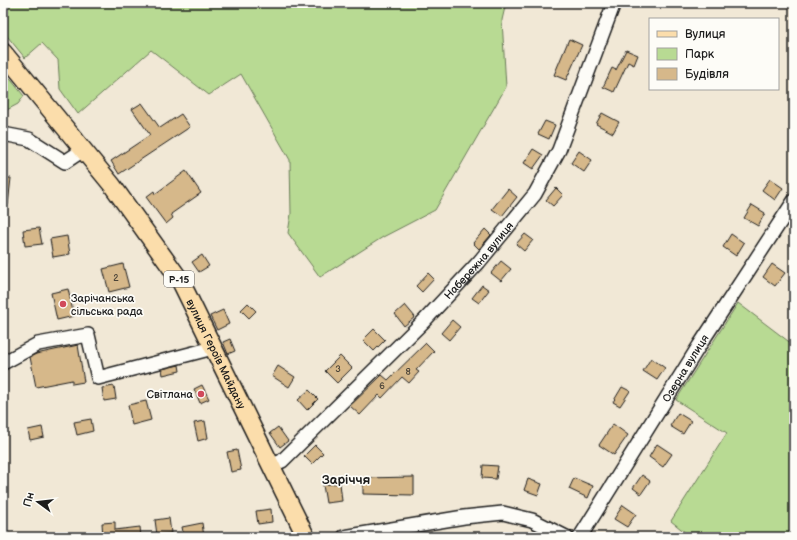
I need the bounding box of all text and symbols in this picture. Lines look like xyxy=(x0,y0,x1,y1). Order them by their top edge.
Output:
legend xyxy=(649,18,779,90)
text: Вулиця xyxy=(685,27,726,42)
text: Парк xyxy=(685,47,715,62)
text: Будівля xyxy=(685,67,729,82)
street label: Набережна вулиця xyxy=(442,219,516,302)
road number: Р-15 xyxy=(164,271,194,287)
house number: 2 xyxy=(113,273,119,284)
place label: Зарічанська сільська рада xyxy=(71,292,143,318)
street label: вулиця Героїв Майдану xyxy=(183,297,248,411)
marker: Зарічанська сільська рада xyxy=(58,299,68,309)
street label: Озерна вулиця xyxy=(660,332,712,405)
house number: 3 xyxy=(335,364,341,375)
house number: 8 xyxy=(405,367,411,378)
house number: 6 xyxy=(379,381,385,392)
place label: Світлана xyxy=(147,388,193,401)
marker: Світлана xyxy=(196,389,206,399)
district label: Заріччя xyxy=(322,472,370,488)
north arrow xyxy=(18,482,58,522)
text: Пн xyxy=(21,491,37,508)

